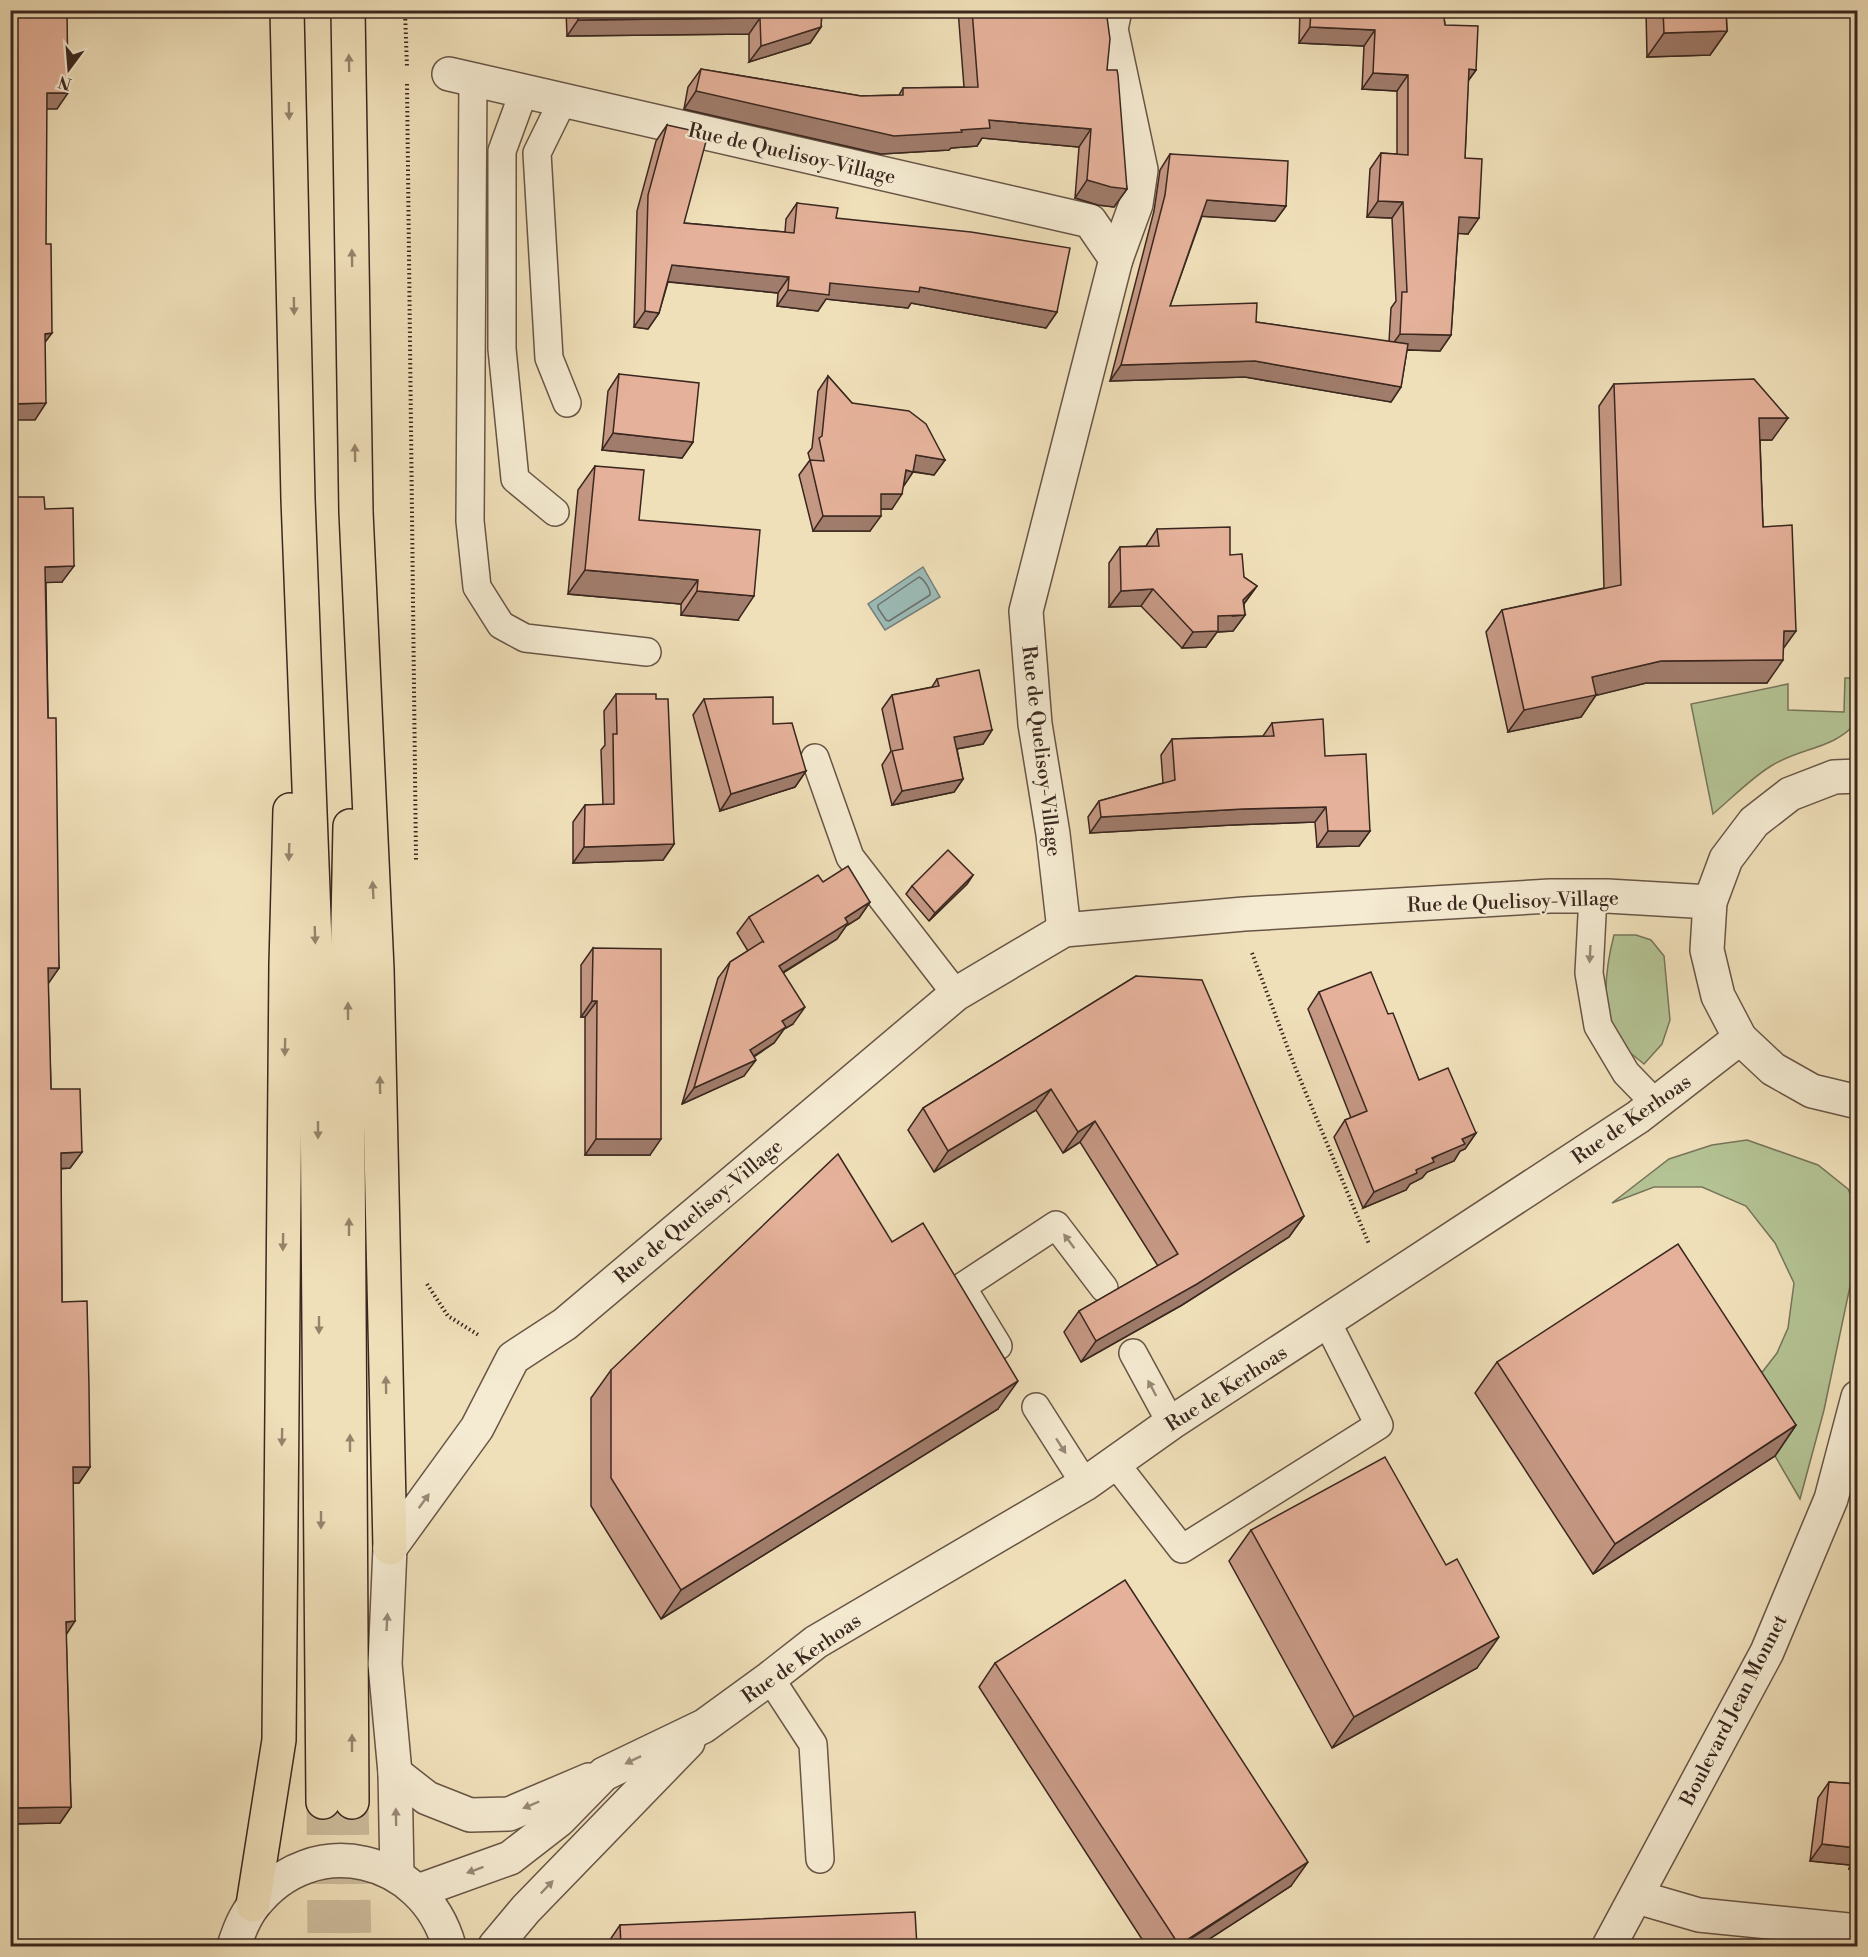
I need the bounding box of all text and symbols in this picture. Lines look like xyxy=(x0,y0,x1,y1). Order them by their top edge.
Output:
north arrow xyxy=(39,39,99,99)
one-way arrow xyxy=(344,54,354,73)
text: N xyxy=(56,71,74,94)
one-way arrow xyxy=(284,101,294,120)
street label: Rue de Quelisoy-Village xyxy=(686,118,898,190)
one-way arrow xyxy=(347,249,357,268)
one-way arrow xyxy=(289,296,298,315)
one-way arrow xyxy=(350,444,360,463)
street label: Rue de Quelisoy-Village xyxy=(1015,644,1066,858)
one-way arrow xyxy=(284,842,294,861)
one-way arrow xyxy=(369,880,378,899)
street label: Rue de Quelisoy-Village xyxy=(1407,886,1619,919)
one-way arrow xyxy=(311,926,320,945)
one-way arrow xyxy=(1585,944,1594,963)
one-way arrow xyxy=(343,1002,353,1021)
one-way arrow xyxy=(280,1037,290,1056)
street label: Rue de Kerhoas xyxy=(1567,1070,1696,1171)
one-way arrow xyxy=(375,1075,384,1094)
one-way arrow xyxy=(313,1121,323,1140)
street label: Rue de Quelisoy-Village xyxy=(610,1134,788,1290)
one-way arrow xyxy=(344,1218,354,1237)
one-way arrow xyxy=(278,1232,288,1251)
one-way arrow xyxy=(1062,1233,1075,1249)
one-way arrow xyxy=(314,1316,324,1335)
street label: Rue de Kerhoas xyxy=(1161,1341,1292,1438)
one-way arrow xyxy=(382,1375,391,1394)
one-way arrow xyxy=(1147,1379,1157,1396)
one-way arrow xyxy=(277,1427,286,1446)
one-way arrow xyxy=(345,1434,355,1453)
one-way arrow xyxy=(1055,1437,1066,1454)
one-way arrow xyxy=(418,1493,430,1508)
one-way arrow xyxy=(316,1511,326,1530)
street label: Rue de Kerhoas xyxy=(737,1609,866,1710)
street label: Boulevard Jean Monnet xyxy=(1675,1611,1793,1811)
one-way arrow xyxy=(382,1613,391,1632)
one-way arrow xyxy=(347,1734,357,1753)
one-way arrow xyxy=(624,1756,641,1765)
one-way arrow xyxy=(522,1801,540,1810)
one-way arrow xyxy=(391,1807,401,1826)
one-way arrow xyxy=(466,1865,484,1875)
one-way arrow xyxy=(540,1880,554,1894)

